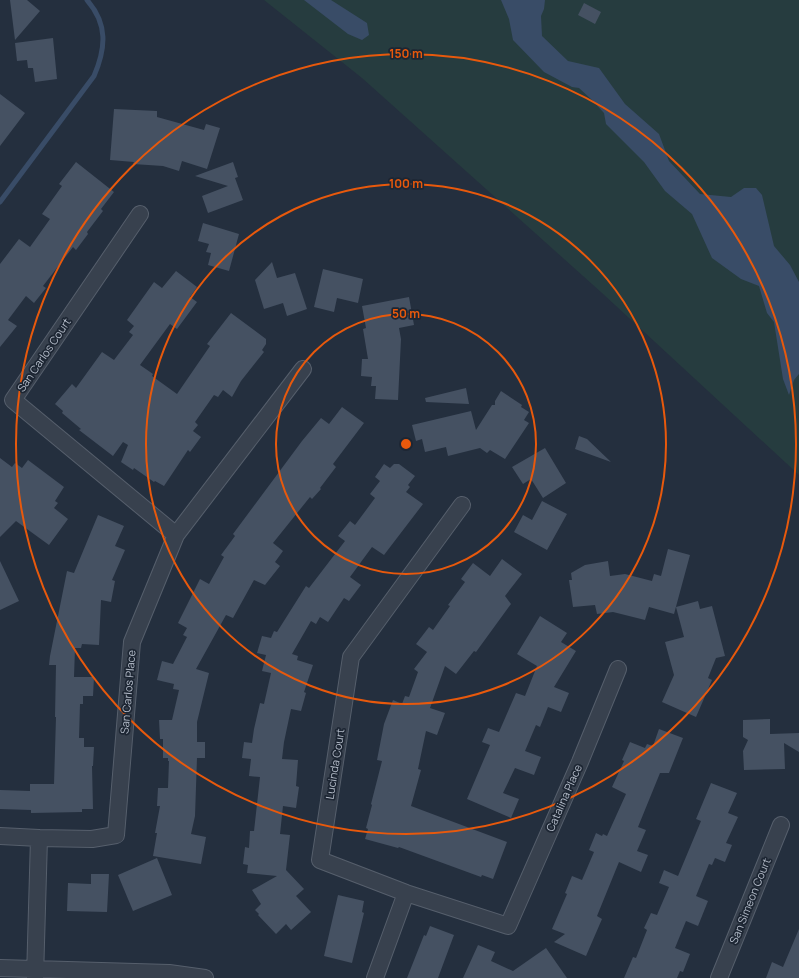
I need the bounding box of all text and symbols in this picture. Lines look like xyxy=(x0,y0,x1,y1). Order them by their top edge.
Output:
text: 150 m xyxy=(389,45,423,62)
text: 100 m xyxy=(389,175,423,192)
text: 50 m xyxy=(392,305,420,322)
street label: San Carlos Court xyxy=(13,315,74,395)
centre of rings xyxy=(399,437,413,451)
street label: San Carlos Place xyxy=(116,649,139,735)
street label: Lucinda Court xyxy=(322,728,347,800)
street label: Catalina Place xyxy=(542,761,585,834)
street label: San Simeon Court xyxy=(725,856,774,946)

